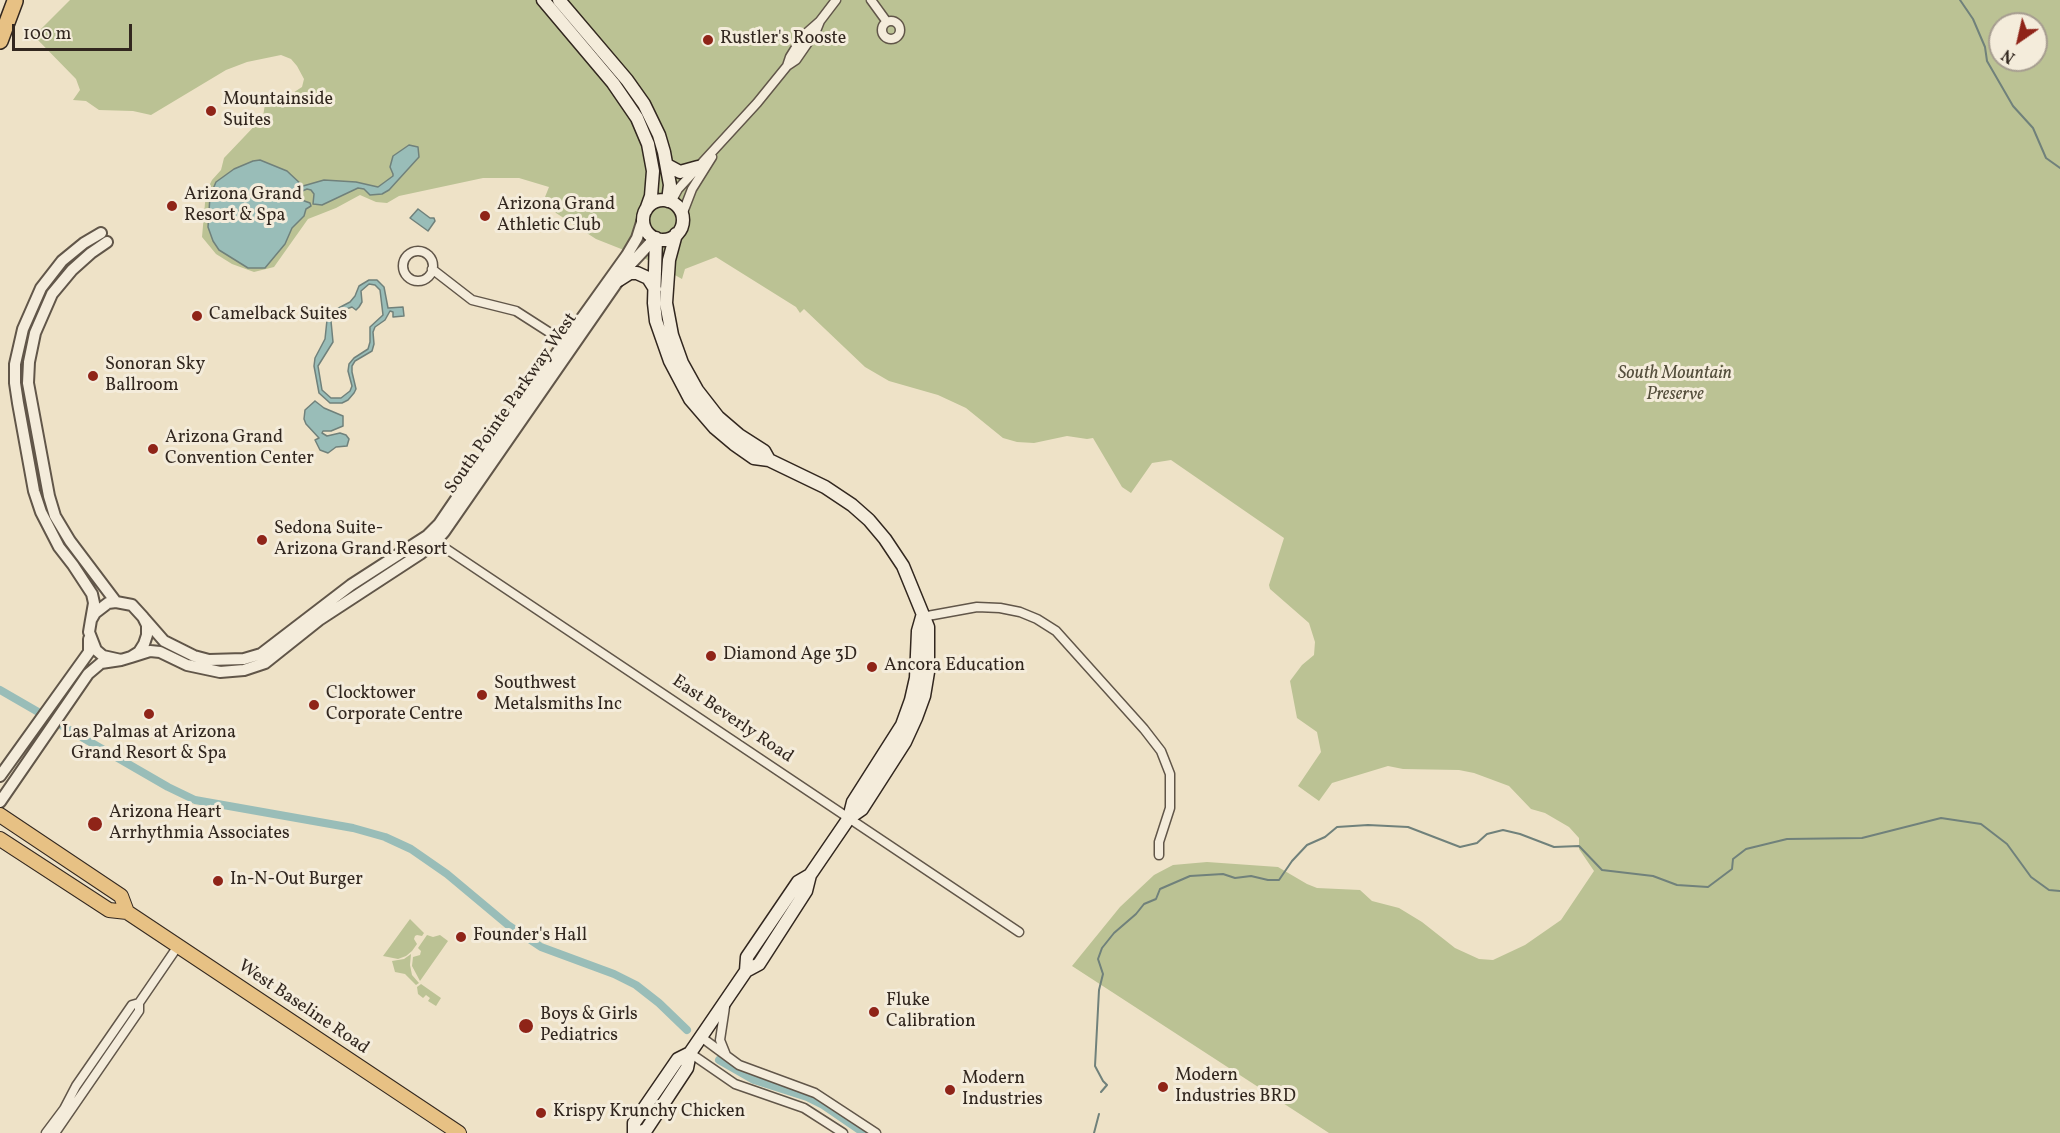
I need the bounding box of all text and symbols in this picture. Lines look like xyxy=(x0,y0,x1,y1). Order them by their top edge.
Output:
scale bar xyxy=(15,12,135,50)
north arrow xyxy=(1988,12,2048,72)
text: 100 m xyxy=(23,22,72,47)
place label: Rustler's Rooste xyxy=(720,29,846,51)
marker: Rustler's Rooste xyxy=(701,33,715,47)
text: N xyxy=(1998,43,2020,68)
place label: Mountainside Suites xyxy=(223,90,333,132)
marker: Mountainside Suites xyxy=(204,104,218,118)
place label: Arizona Grand Resort & Spa xyxy=(184,185,302,228)
place label: Arizona Grand Athletic Club xyxy=(497,195,615,238)
marker: Arizona Grand Resort & Spa xyxy=(165,199,179,213)
marker: Arizona Grand Athletic Club xyxy=(478,209,492,223)
place label: Camelback Suites xyxy=(209,305,347,327)
marker: Camelback Suites xyxy=(190,309,204,323)
street label: South Pointe Parkway West xyxy=(441,309,583,499)
place label: Sonoran Sky Ballroom xyxy=(105,355,205,398)
park label: South Mountain Preserve xyxy=(1618,364,1732,406)
marker: Sonoran Sky Ballroom xyxy=(86,369,100,383)
place label: Arizona Grand Convention Center xyxy=(165,428,314,470)
marker: Arizona Grand Convention Center xyxy=(146,442,160,456)
place label: Sedona Suite- Arizona Grand Resort xyxy=(274,519,447,562)
marker: Sedona Suite- Arizona Grand Resort xyxy=(255,533,269,547)
place label: Diamond Age 3D xyxy=(723,645,857,667)
marker: Diamond Age 3D xyxy=(704,649,718,663)
place label: Ancora Education xyxy=(884,656,1025,678)
marker: Ancora Education xyxy=(865,660,879,674)
street label: East Beverly Road xyxy=(667,671,797,769)
place label: Southwest Metalsmiths Inc xyxy=(494,674,622,716)
place label: Clocktower Corporate Centre xyxy=(326,684,463,726)
marker: Southwest Metalsmiths Inc xyxy=(475,688,489,702)
marker: Clocktower Corporate Centre xyxy=(307,698,321,712)
marker: Las Palmas at Arizona Grand Resort & Spa xyxy=(142,707,156,721)
place label: Las Palmas at Arizona Grand Resort & Spa xyxy=(62,723,236,766)
place label: Arizona Heart Arrhythmia Associates xyxy=(109,803,290,846)
marker: Arizona Heart Arrhythmia Associates xyxy=(86,815,104,833)
place label: In-N-Out Burger xyxy=(230,870,363,892)
marker: In-N-Out Burger xyxy=(211,874,225,888)
place label: Founder's Hall xyxy=(473,926,587,948)
marker: Founder's Hall xyxy=(454,930,468,944)
street label: West Baseline Road xyxy=(233,956,373,1060)
place label: Fluke Calibration xyxy=(886,991,976,1034)
place label: Boys & Girls Pediatrics xyxy=(540,1005,638,1048)
marker: Fluke Calibration xyxy=(867,1005,881,1019)
marker: Boys & Girls Pediatrics xyxy=(517,1017,535,1035)
place label: Modern Industries BRD xyxy=(1175,1066,1296,1108)
place label: Modern Industries xyxy=(962,1069,1043,1112)
marker: Modern Industries BRD xyxy=(1156,1080,1170,1094)
marker: Modern Industries xyxy=(943,1083,957,1097)
place label: Krispy Krunchy Chicken xyxy=(553,1102,745,1124)
marker: Krispy Krunchy Chicken xyxy=(534,1106,548,1120)

